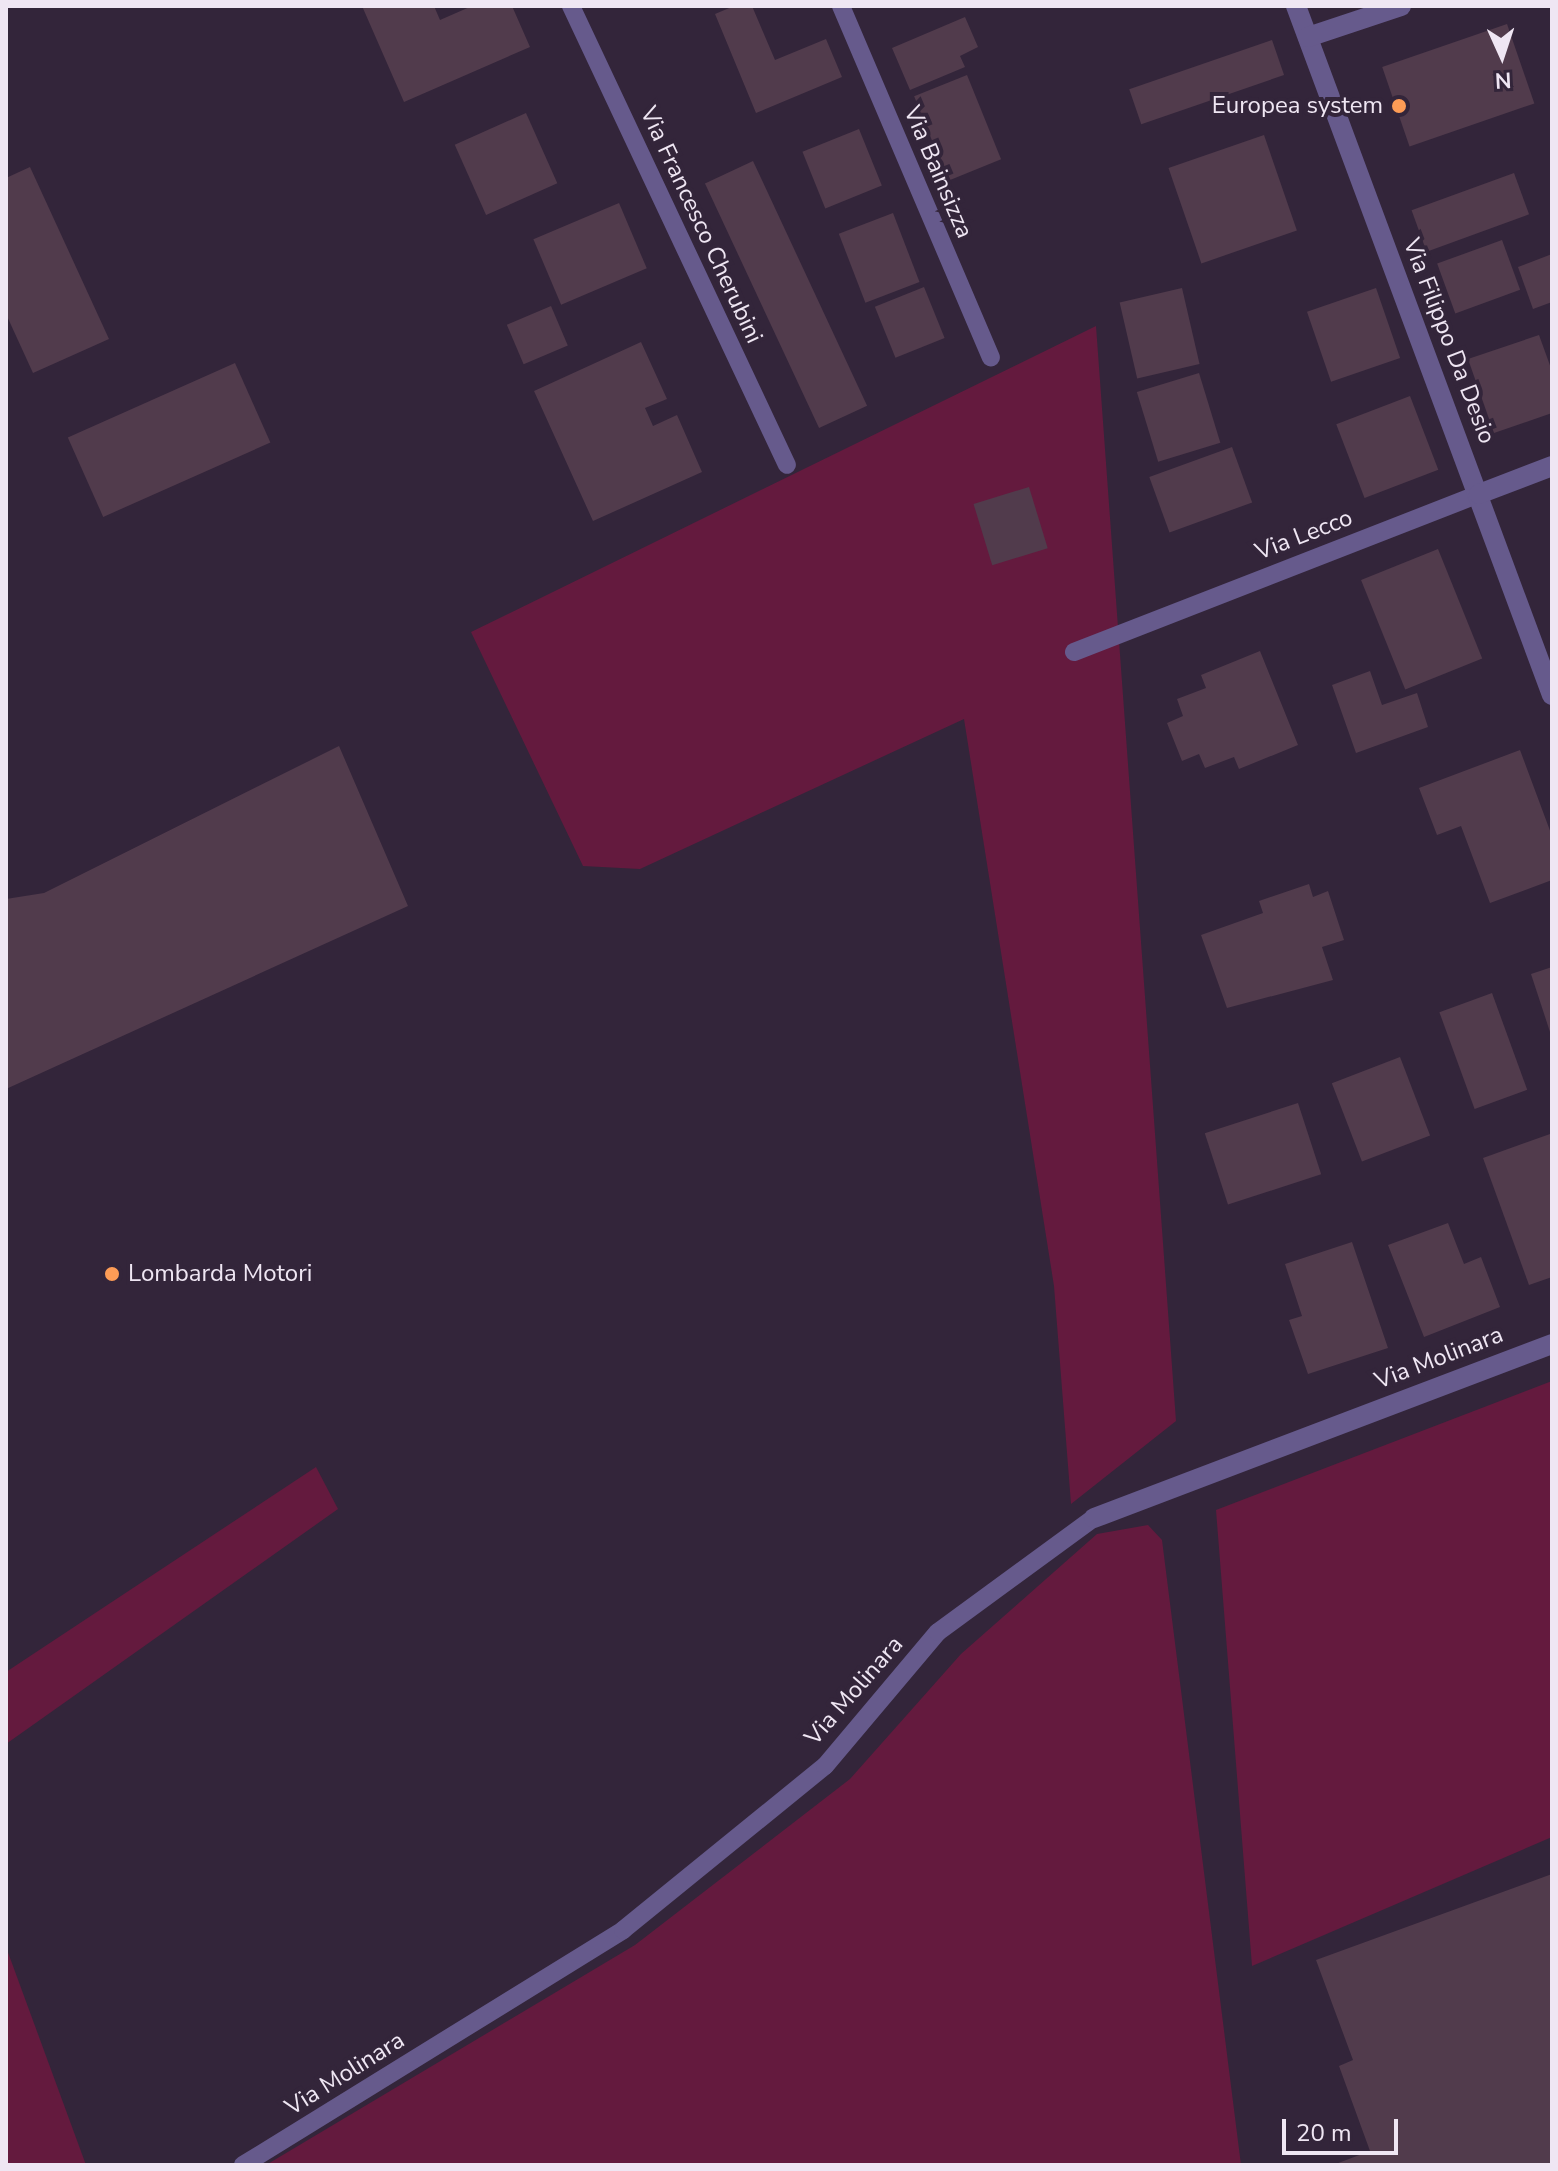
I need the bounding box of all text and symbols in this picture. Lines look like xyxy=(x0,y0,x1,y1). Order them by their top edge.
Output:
north arrow xyxy=(1462,16,1542,96)
text: N xyxy=(1494,65,1512,95)
place label: Europea system xyxy=(1212,92,1383,120)
marker: Europea system xyxy=(1390,97,1408,115)
street label: Via Bainsizza xyxy=(897,101,979,243)
street label: Via Francesco Cherubini xyxy=(634,102,768,348)
street label: Via Filippo Da Desio xyxy=(1397,234,1501,448)
street label: Via Lecco xyxy=(1251,503,1357,567)
place label: Lombarda Motori xyxy=(128,1260,312,1288)
marker: Lombarda Motori xyxy=(103,1265,121,1283)
street label: Via Molinara xyxy=(1371,1320,1507,1396)
street label: Via Molinara xyxy=(799,1631,909,1751)
street label: Via Molinara xyxy=(280,2026,410,2122)
scale bar xyxy=(1286,2103,1402,2153)
text: 20 m xyxy=(1296,2117,1352,2149)

